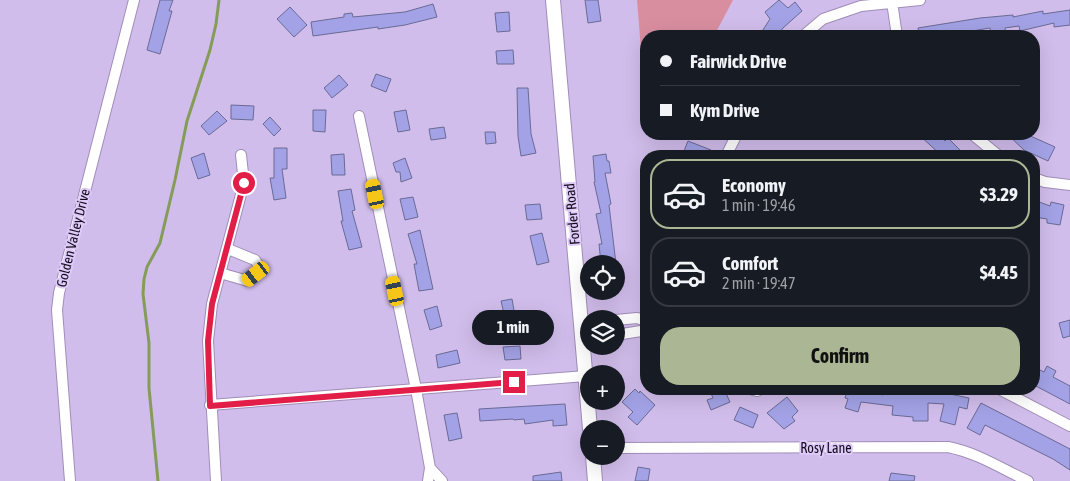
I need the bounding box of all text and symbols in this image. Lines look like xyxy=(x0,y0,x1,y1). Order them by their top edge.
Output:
text: Fairwick Drive xyxy=(690,50,787,72)
text: Kym Drive xyxy=(690,99,760,121)
route start xyxy=(233,172,255,194)
icon: car xyxy=(662,172,707,217)
text: Economy xyxy=(722,174,786,196)
car xyxy=(364,178,385,210)
street label: Forder Road xyxy=(561,182,583,246)
text: $3.29 xyxy=(980,183,1018,205)
street label: Golden Valley Drive xyxy=(53,187,93,289)
text: 1 min · 19:46 xyxy=(722,196,795,214)
icon: car xyxy=(662,250,707,295)
text: Comfort xyxy=(722,252,778,274)
map controls xyxy=(580,255,625,465)
button: locate xyxy=(580,255,625,300)
car xyxy=(239,259,272,289)
text: $4.45 xyxy=(980,261,1018,283)
text: 2 min · 19:47 xyxy=(722,274,795,292)
car xyxy=(384,275,405,307)
callout: 1 min xyxy=(473,310,555,344)
button: layers xyxy=(580,310,625,355)
text: 1 min xyxy=(497,318,529,336)
button: Confirm xyxy=(660,327,1020,385)
button: + xyxy=(580,365,625,410)
route end xyxy=(503,371,525,393)
button: − xyxy=(580,420,625,465)
street label: Rosy Lane xyxy=(800,440,852,456)

